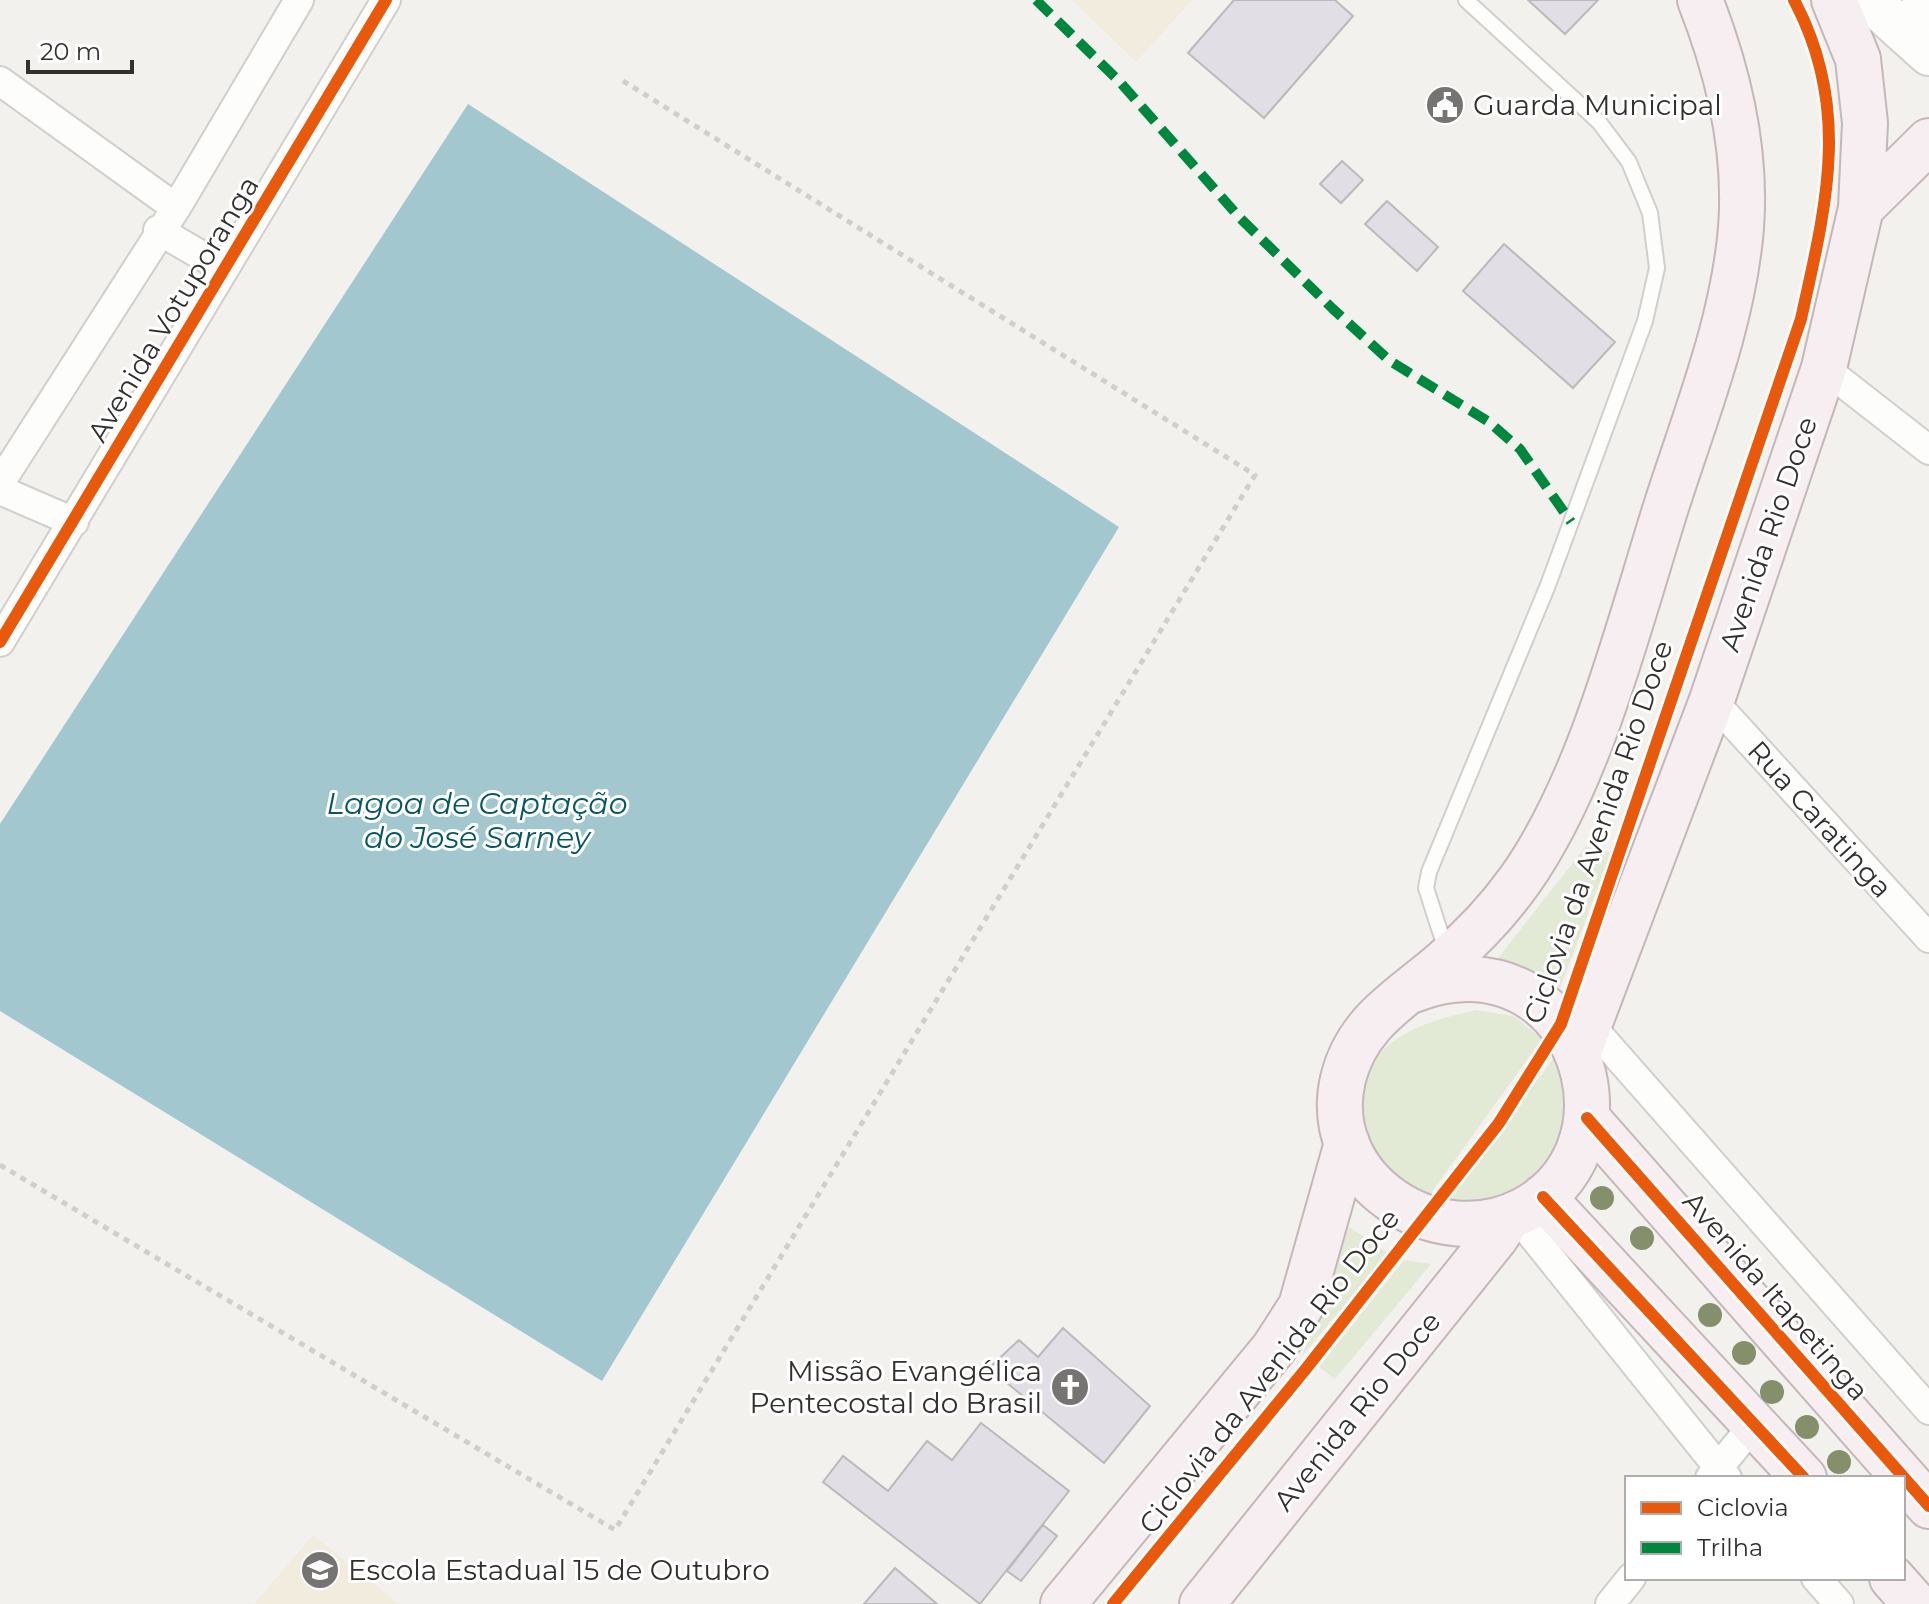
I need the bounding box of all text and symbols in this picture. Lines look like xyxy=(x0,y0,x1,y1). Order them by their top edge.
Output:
scale bar xyxy=(28,24,132,74)
text: 20 m xyxy=(40,37,101,66)
public building icon: Guarda Municipal xyxy=(1424,84,1466,126)
place label: Guarda Municipal xyxy=(1473,88,1722,122)
street label: Avenida Votuporanga xyxy=(80,170,266,448)
street label: Avenida Rio Doce xyxy=(1712,412,1824,656)
street label: Ciclovia da Avenida Rio Doce xyxy=(1516,636,1680,1028)
street label: Rua Caratinga xyxy=(1741,734,1899,904)
water label: Lagoa de Captação do José Sarney xyxy=(327,785,627,856)
street label: Avenida Itapetinga xyxy=(1676,1185,1876,1407)
street label: Ciclovia da Avenida Rio Doce xyxy=(1132,1202,1406,1540)
street label: Avenida Rio Doce xyxy=(1267,1305,1447,1517)
place label: Missão Evangélica Pentecostal do Brasil xyxy=(749,1354,1042,1420)
church icon: Missão Evangélica Pentecostal do Brasil xyxy=(1049,1366,1091,1408)
legend xyxy=(1625,1476,1905,1580)
text: Ciclovia xyxy=(1697,1493,1789,1522)
text: Trilha xyxy=(1697,1533,1763,1562)
school or university icon: Escola Estadual 15 de Outubro xyxy=(299,1549,341,1591)
place label: Escola Estadual 15 de Outubro xyxy=(348,1553,770,1587)

